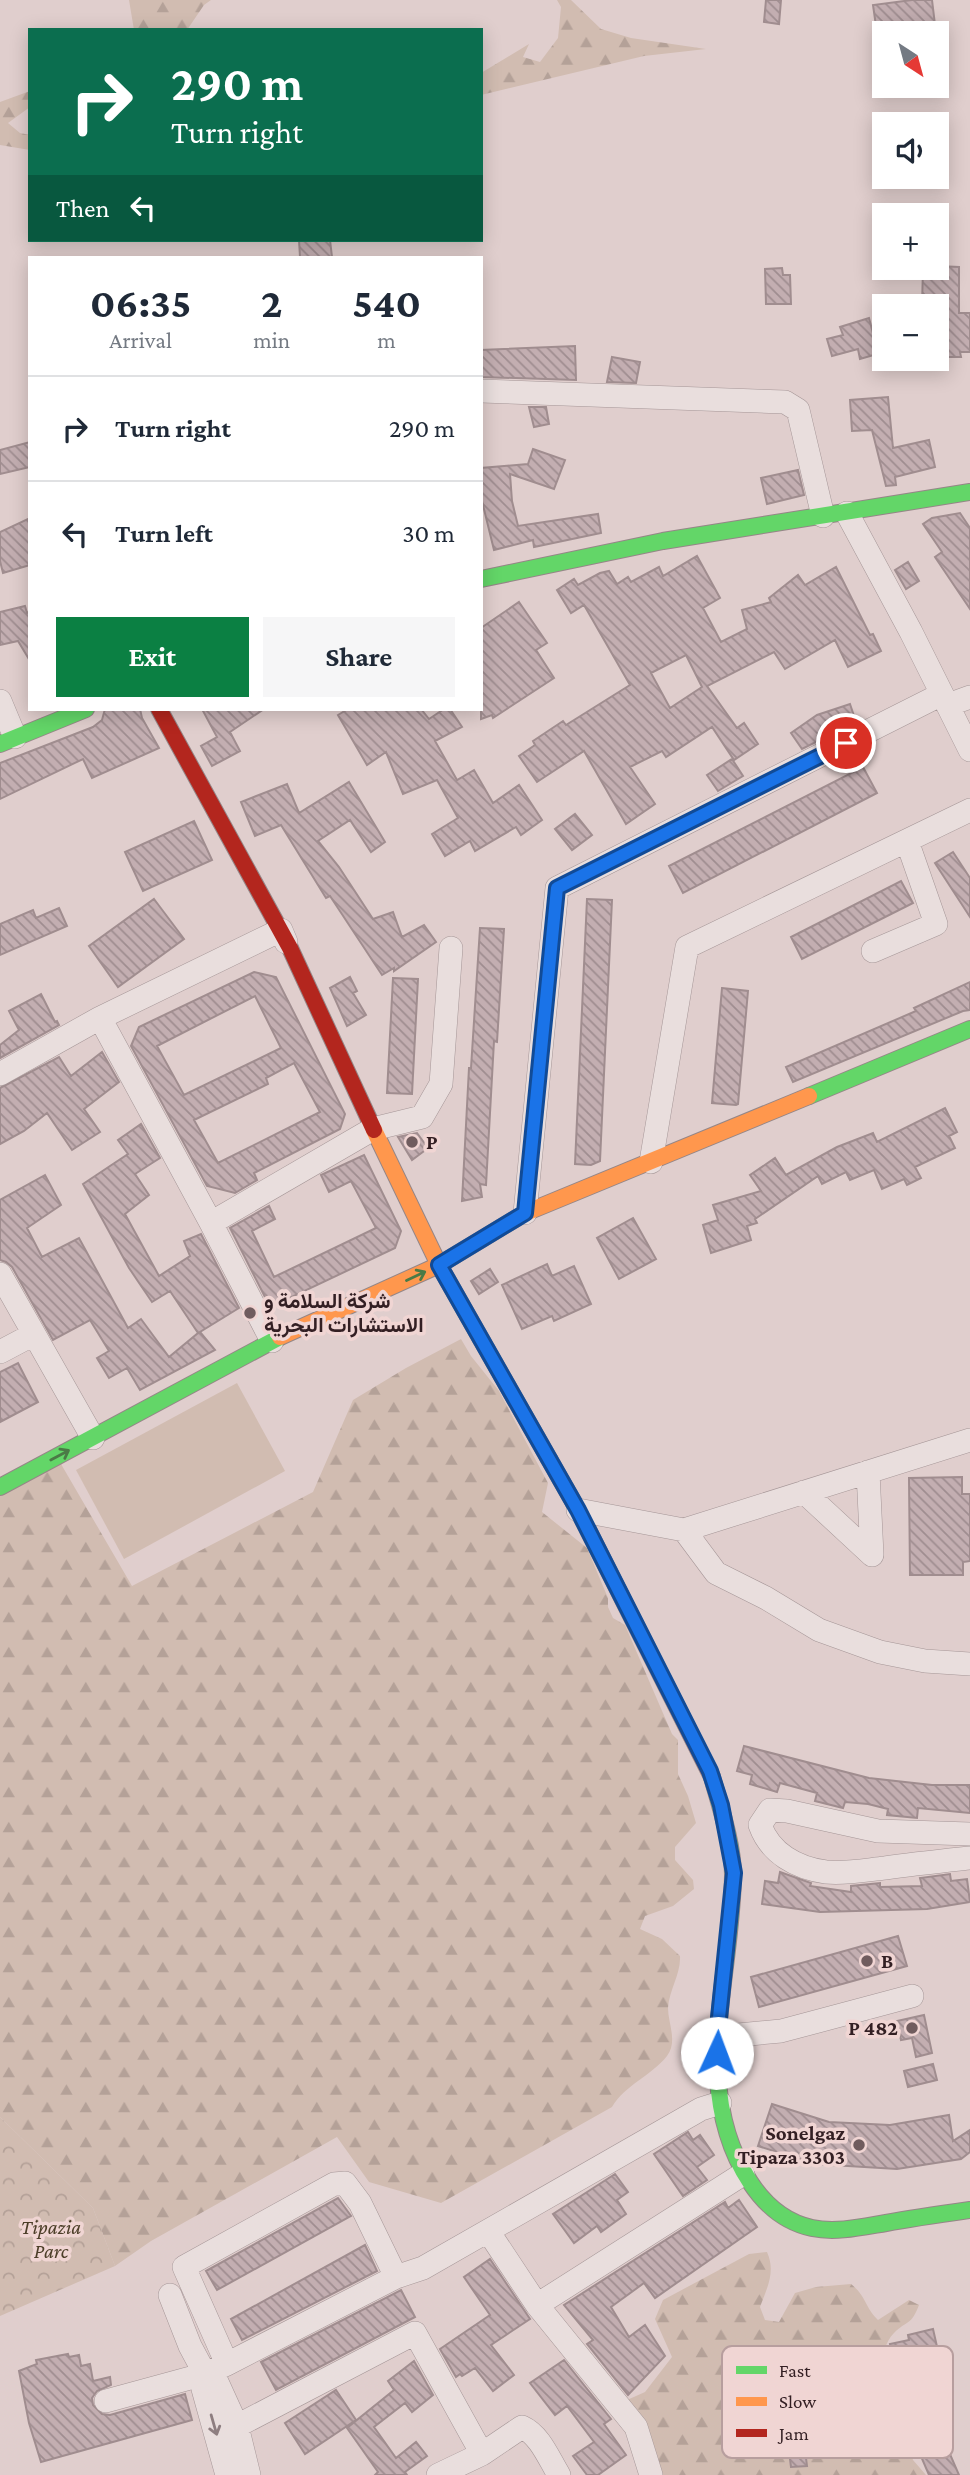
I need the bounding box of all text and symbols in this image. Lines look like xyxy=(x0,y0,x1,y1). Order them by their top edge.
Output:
north arrow xyxy=(872,21,948,98)
map controls xyxy=(872,21,949,371)
icon: right xyxy=(56,56,147,147)
text: 290 m xyxy=(171,56,303,111)
button: sound xyxy=(872,112,949,189)
text: Turn right xyxy=(171,114,303,150)
icon: left xyxy=(124,189,162,227)
text: Then xyxy=(56,194,110,223)
button: + xyxy=(872,203,949,280)
text: 06:35 xyxy=(90,279,191,326)
text: 2 xyxy=(261,279,282,326)
text: 540 xyxy=(352,279,421,326)
button: − xyxy=(872,294,949,371)
text: Arrival xyxy=(109,327,172,353)
text: min xyxy=(253,327,290,353)
text: m xyxy=(377,327,396,353)
icon: right xyxy=(56,410,94,448)
text: Turn right xyxy=(115,414,231,443)
text: 290 m xyxy=(389,414,455,443)
icon: left xyxy=(56,515,94,553)
text: Turn left xyxy=(115,519,213,548)
text: 30 m xyxy=(402,519,455,548)
button: Exit xyxy=(56,617,249,697)
button: Share xyxy=(263,617,455,697)
pin xyxy=(816,713,876,773)
icon: arrive xyxy=(827,724,865,762)
place label: P xyxy=(426,1130,438,1154)
marker: P xyxy=(404,1134,420,1150)
one-way arrow xyxy=(405,1269,426,1282)
place label: شركة السلامة و الاستشارات البحرية xyxy=(264,1289,424,1338)
marker: شركة السلامة و الاستشارات البحرية xyxy=(242,1305,258,1321)
one-way arrow xyxy=(49,1448,70,1461)
place label: B xyxy=(881,1949,893,1973)
marker: B xyxy=(859,1953,875,1969)
position arrow xyxy=(680,2016,754,2090)
place label: P 482 xyxy=(848,2016,898,2040)
marker: P 482 xyxy=(904,2020,920,2036)
place label: Sonelgaz Tipaza 3303 xyxy=(738,2121,845,2169)
marker: Sonelgaz Tipaza 3303 xyxy=(851,2137,867,2153)
park label: Tipazia Parc xyxy=(21,2215,81,2263)
legend xyxy=(722,2346,953,2458)
text: Fast xyxy=(779,2360,811,2381)
text: Slow xyxy=(779,2391,816,2412)
one-way arrow xyxy=(208,2413,221,2435)
text: Jam xyxy=(777,2423,809,2444)

